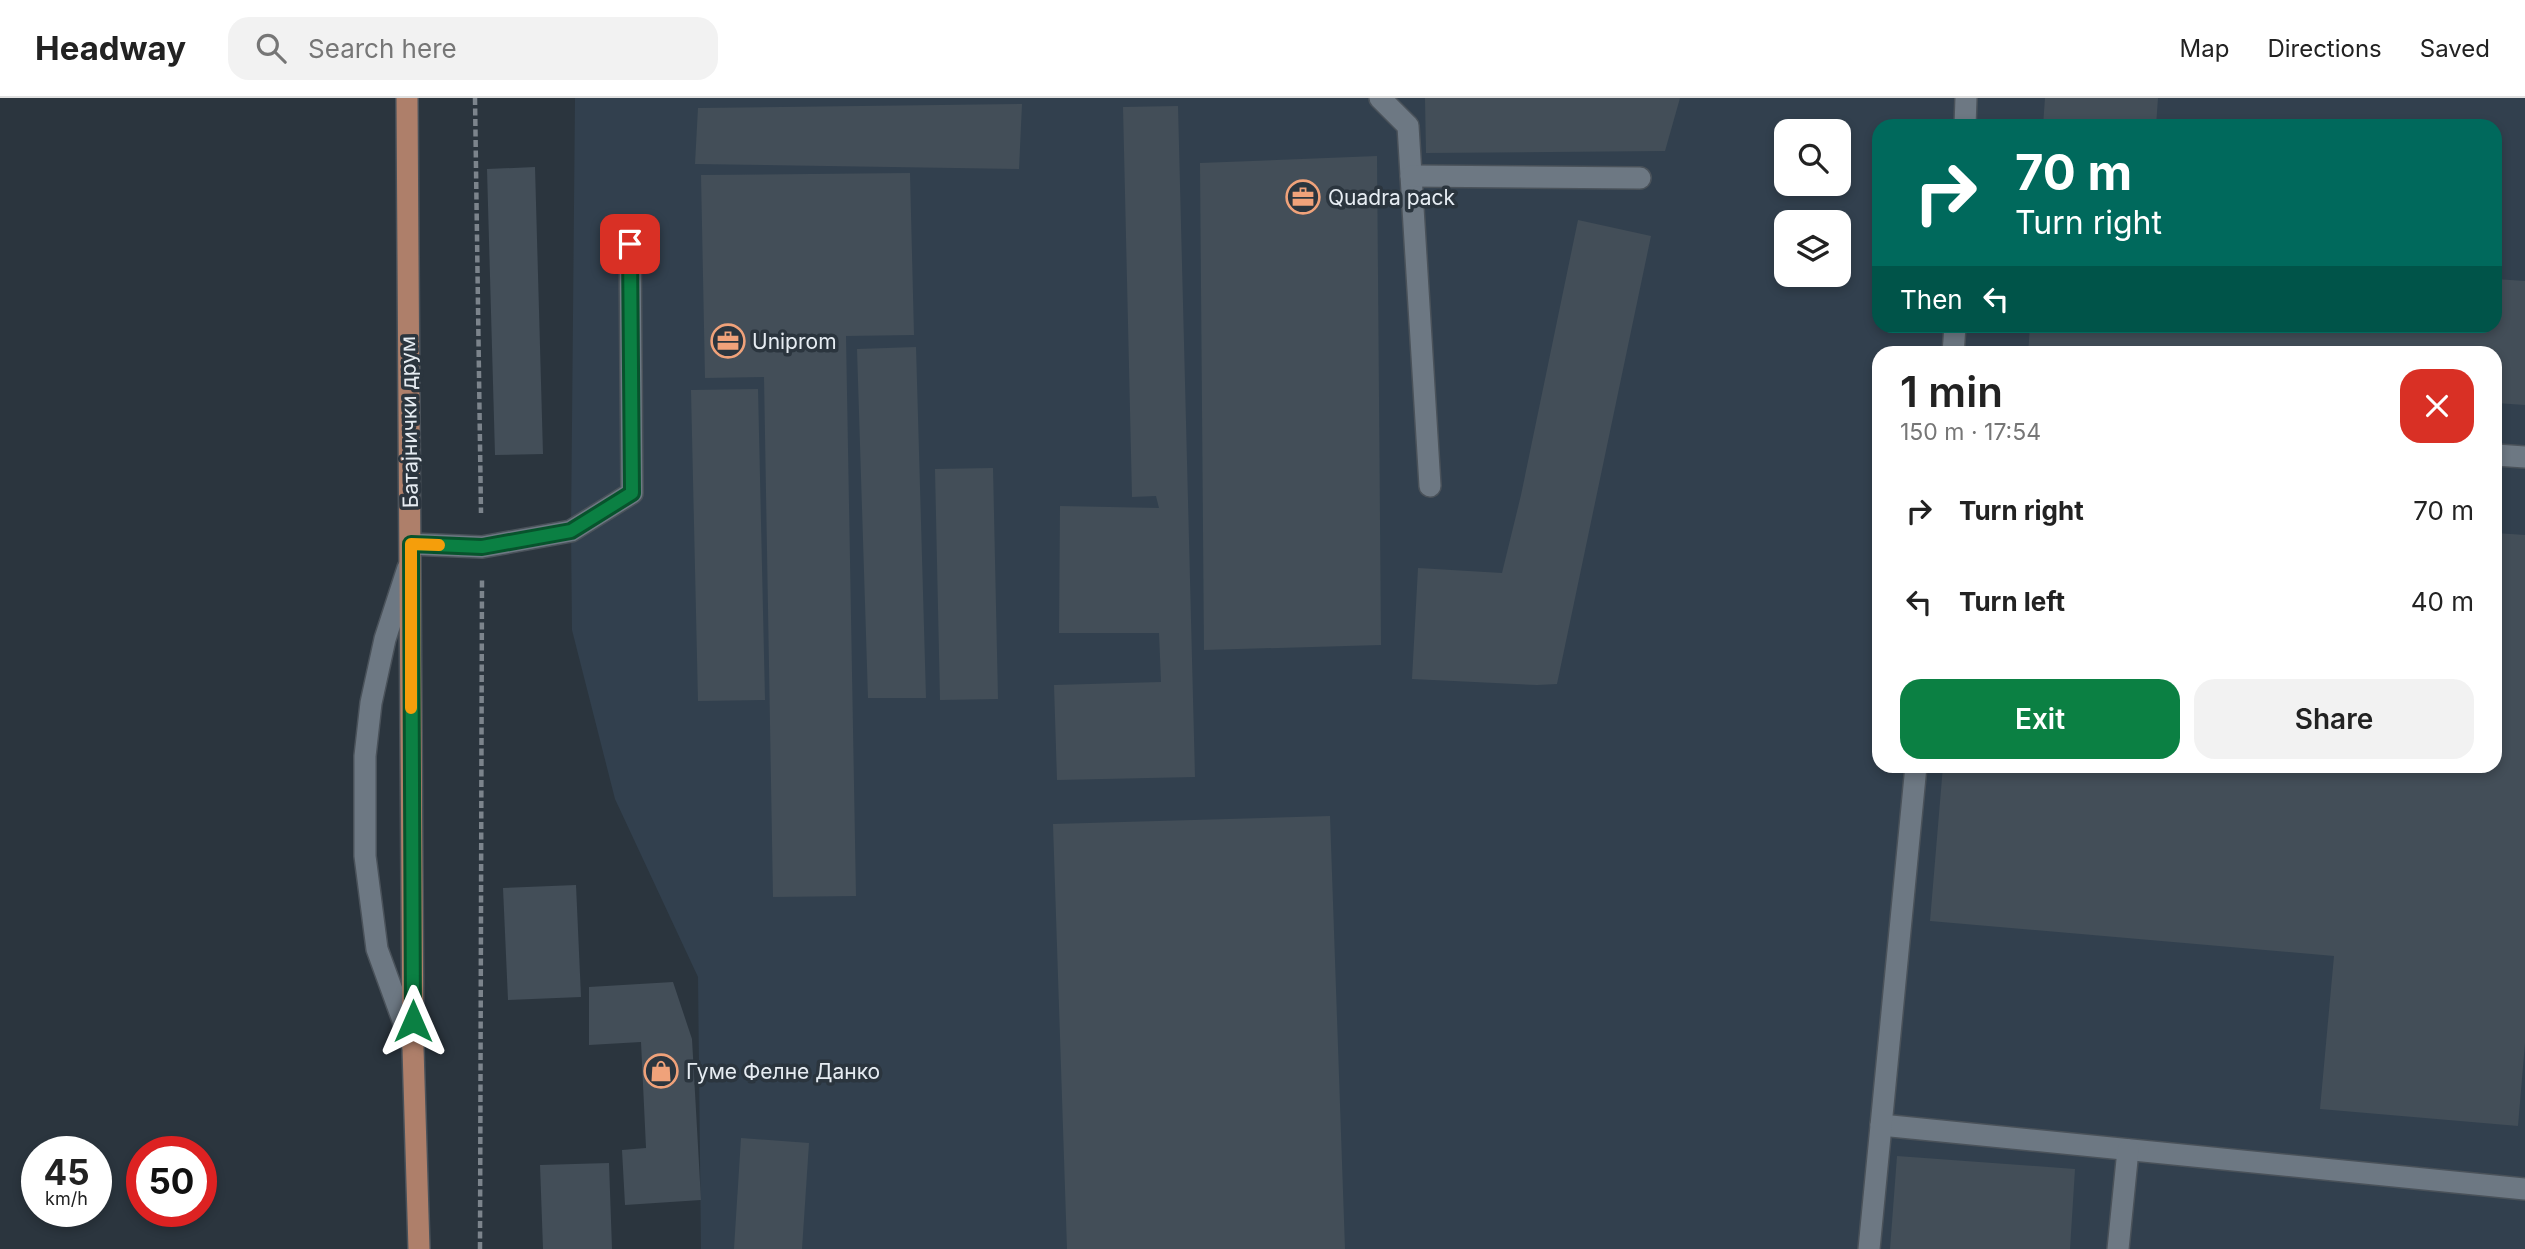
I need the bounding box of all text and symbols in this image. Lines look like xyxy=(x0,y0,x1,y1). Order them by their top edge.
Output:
search box xyxy=(228,17,718,80)
text: Headway xyxy=(35,28,186,68)
icon: search xyxy=(252,29,290,67)
text: Search here xyxy=(308,33,457,64)
text: Map xyxy=(2180,34,2229,63)
text: Directions xyxy=(2267,34,2382,63)
text: Saved xyxy=(2420,34,2490,63)
map controls xyxy=(1774,119,1851,287)
button: search xyxy=(1774,119,1851,196)
text: 70 m xyxy=(2015,143,2132,202)
icon: right xyxy=(1900,147,1991,238)
office icon: Quadra pack xyxy=(1284,178,1322,216)
place label: Quadra pack xyxy=(1328,185,1456,210)
text: Turn right xyxy=(2015,203,2162,242)
button: layers xyxy=(1774,210,1851,287)
pin xyxy=(600,214,660,274)
icon: arrive xyxy=(611,225,649,263)
icon: left xyxy=(1977,280,2015,318)
text: Then xyxy=(1900,284,1963,315)
office icon: Uniprom xyxy=(709,322,747,360)
place label: Uniprom xyxy=(752,329,837,354)
street label: Батајнички друм xyxy=(395,336,423,508)
text: 1 min xyxy=(1900,366,2003,417)
button: close xyxy=(2400,369,2474,443)
text: 150 m · 17:54 xyxy=(1900,418,2041,446)
icon: right xyxy=(1900,492,1938,530)
text: Turn right xyxy=(1959,495,2084,526)
text: 70 m xyxy=(2413,495,2474,526)
icon: left xyxy=(1900,583,1938,621)
text: Turn left xyxy=(1959,586,2065,617)
text: 40 m xyxy=(2411,586,2474,617)
button: Exit xyxy=(1900,679,2180,759)
button: Share xyxy=(2194,679,2474,759)
position arrow xyxy=(376,984,450,1058)
shop icon: Гуме Фелне Данко xyxy=(642,1052,680,1090)
place label: Гуме Фелне Данко xyxy=(686,1059,880,1084)
speed limit sign: 50 xyxy=(126,1136,217,1227)
text: 45 xyxy=(43,1151,90,1193)
text: km/h xyxy=(45,1188,88,1209)

